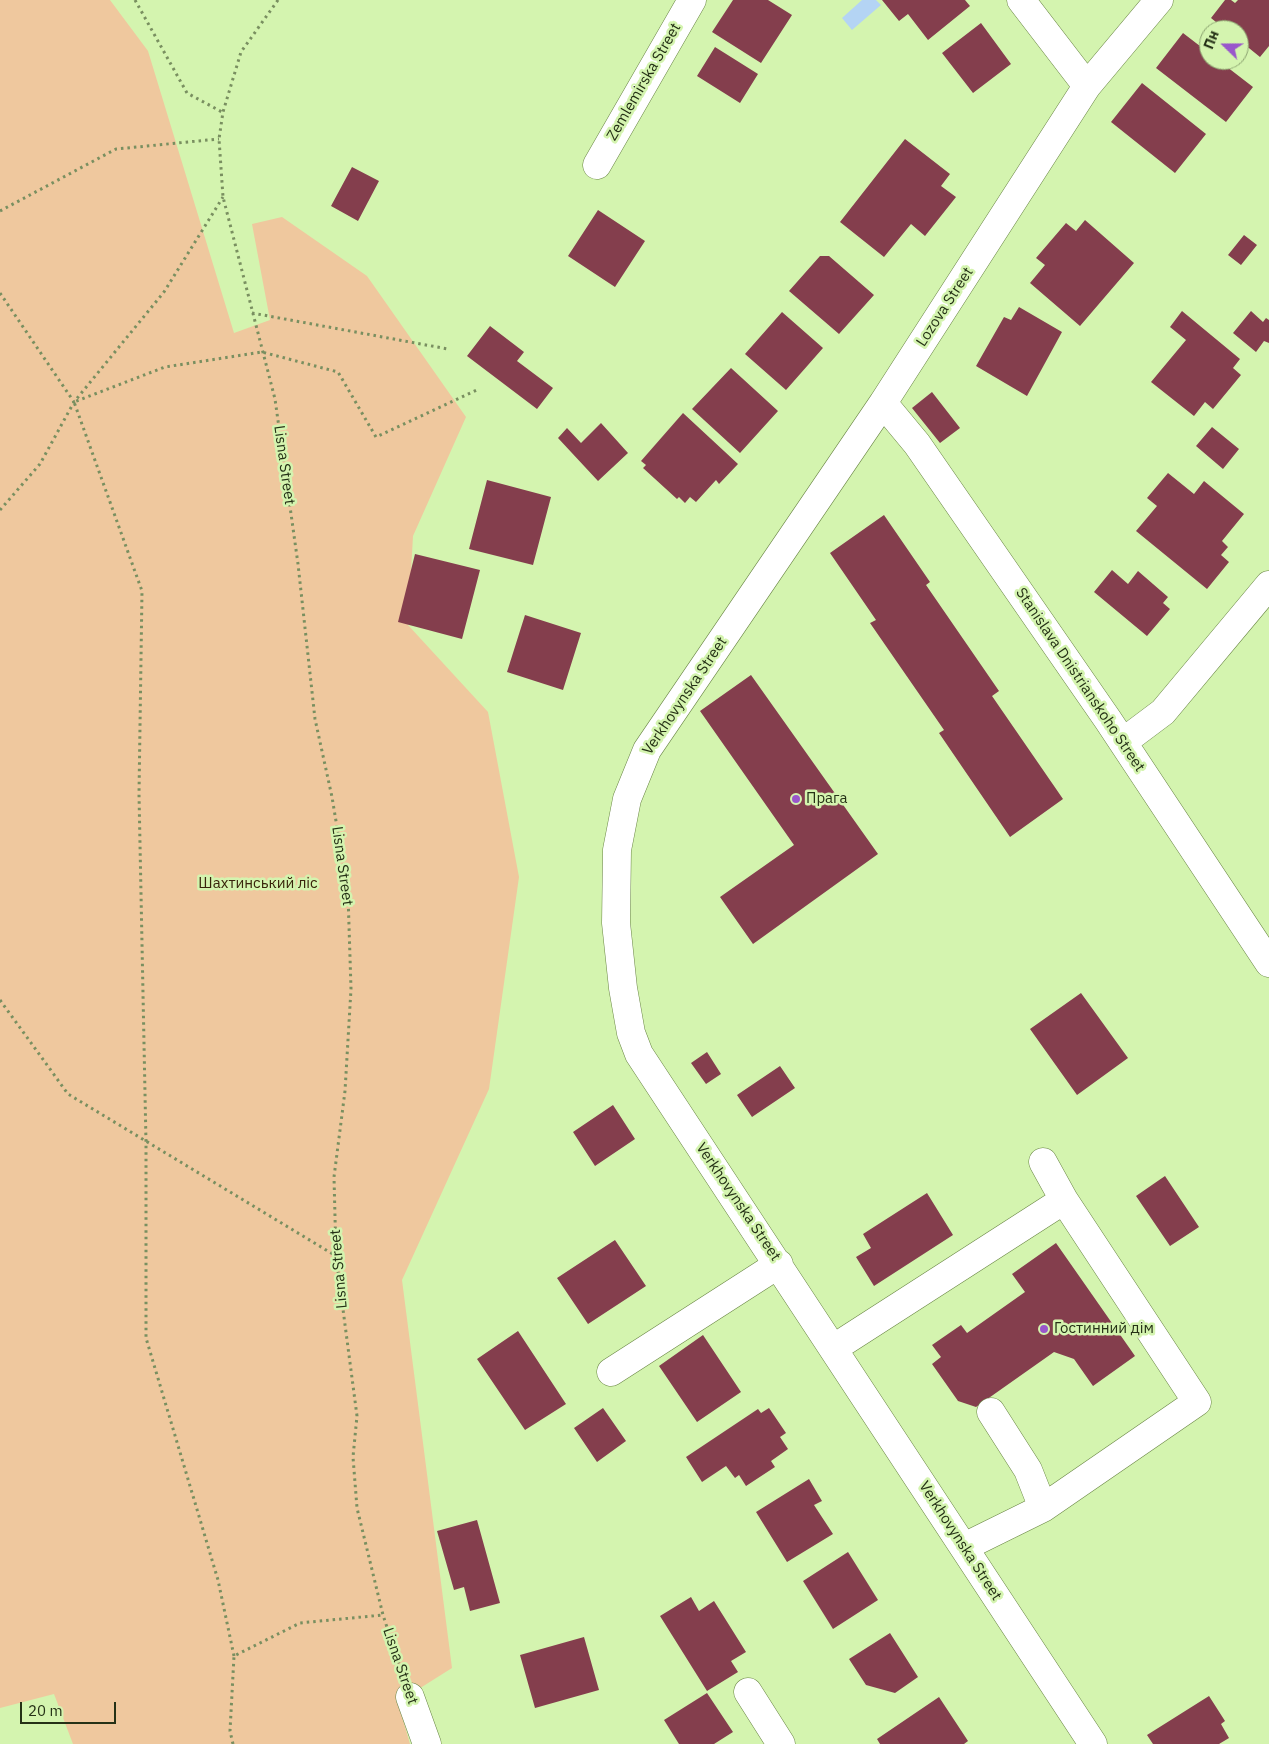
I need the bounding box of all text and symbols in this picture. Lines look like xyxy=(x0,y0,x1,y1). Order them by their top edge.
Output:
street label: Zemlemirska Street xyxy=(603,20,685,144)
north arrow xyxy=(1199,20,1249,70)
text: Пн xyxy=(1199,28,1223,52)
street label: Lozova Street xyxy=(913,264,977,350)
street label: Lisna Street xyxy=(270,424,298,506)
street label: Stanislava Dnistrianskoho Street xyxy=(1012,585,1148,775)
street label: Verkhovynska Street xyxy=(639,634,731,758)
place label: Прага xyxy=(806,790,847,808)
marker: Прага xyxy=(790,793,802,805)
street label: Lisna Street xyxy=(328,825,356,907)
park label: Шахтинський ліс xyxy=(198,875,318,893)
street label: Verkhovynska Street xyxy=(692,1140,784,1264)
street label: Lisna Street xyxy=(327,1228,351,1310)
place label: Гостинний дім xyxy=(1054,1320,1154,1338)
marker: Гостинний дім xyxy=(1038,1323,1050,1335)
street label: Verkhovynska Street xyxy=(915,1478,1005,1604)
street label: Lisna Street xyxy=(379,1625,421,1707)
scale bar xyxy=(22,1692,119,1724)
text: 20 m xyxy=(28,1701,63,1720)

